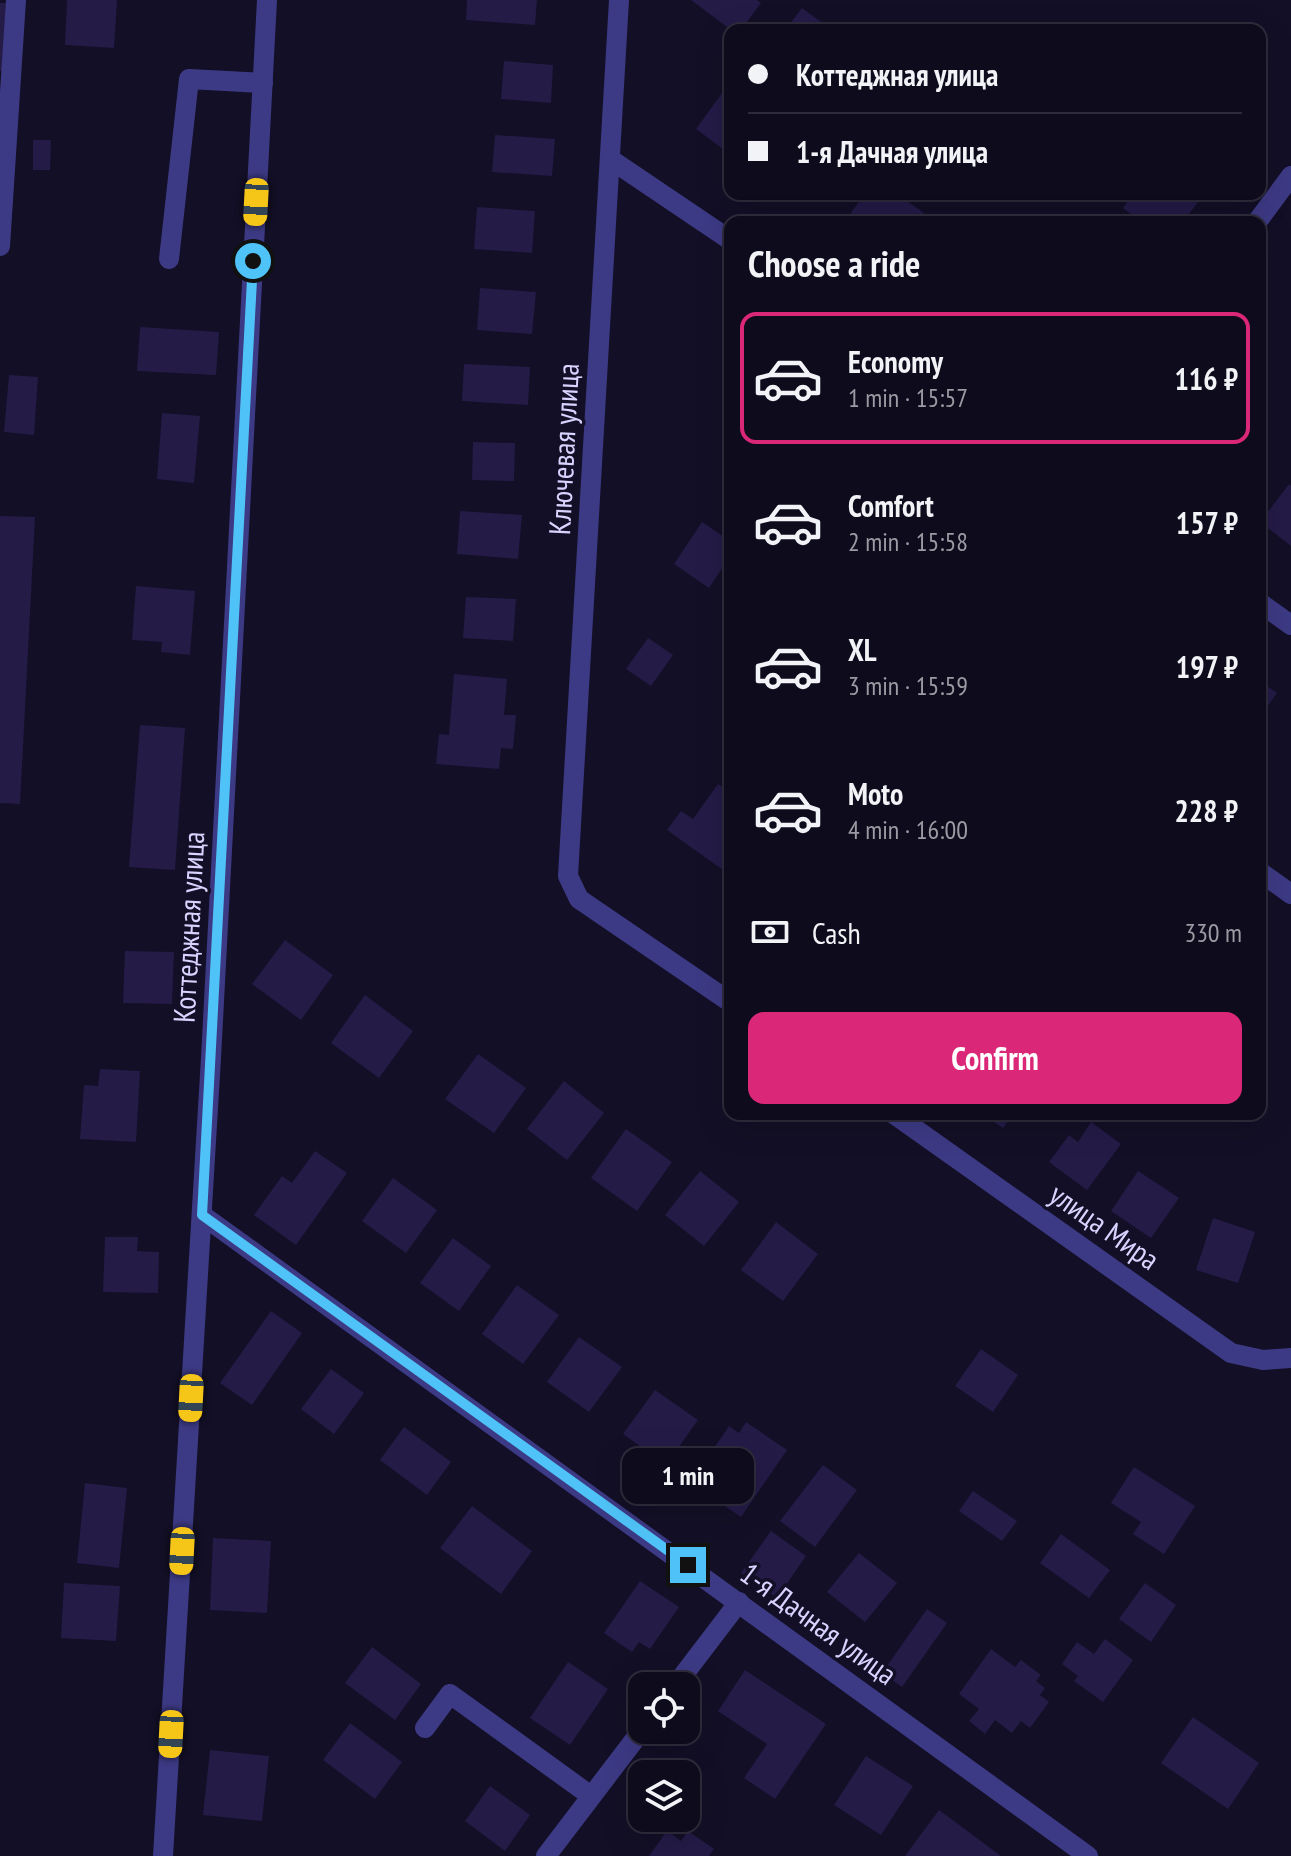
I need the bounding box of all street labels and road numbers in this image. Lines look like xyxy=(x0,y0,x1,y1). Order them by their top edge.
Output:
street label: Ключевая улица xyxy=(539,362,587,536)
street label: Коттеджная улица xyxy=(164,830,212,1024)
street label: улица Мира xyxy=(1043,1174,1167,1278)
street label: 1-я Дачная улица xyxy=(733,1553,905,1693)

